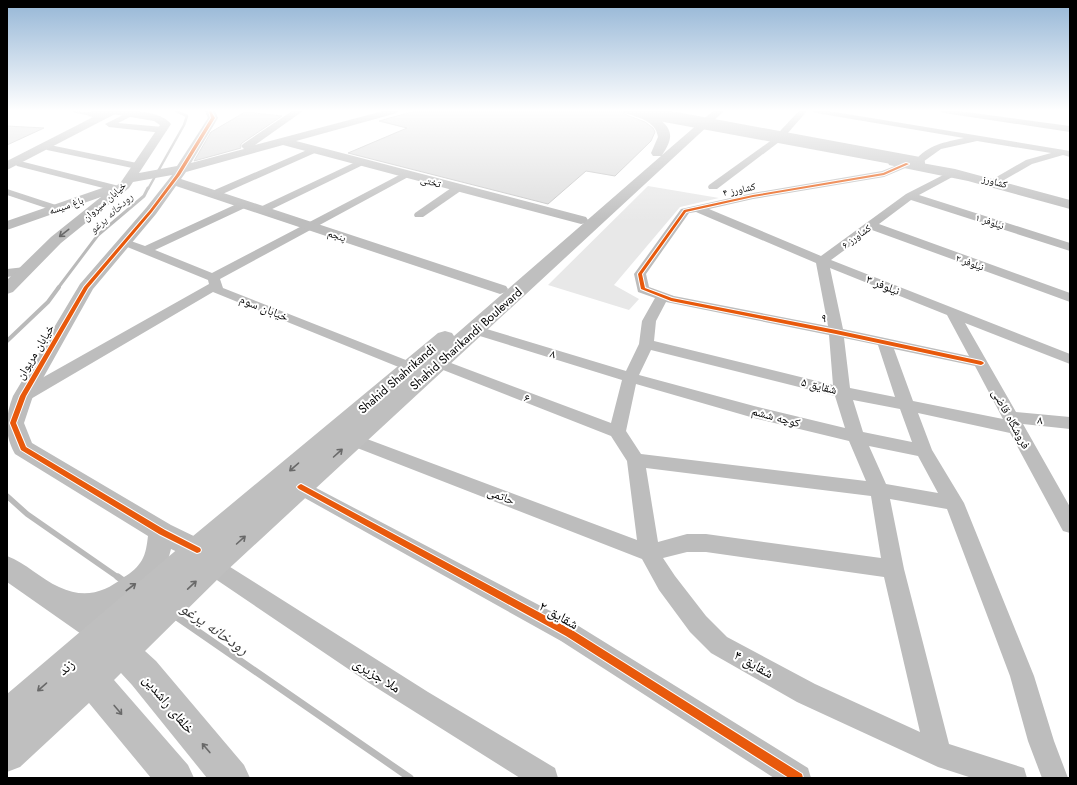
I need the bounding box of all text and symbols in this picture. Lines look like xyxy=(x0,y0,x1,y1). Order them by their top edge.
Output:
street label: کشاورز xyxy=(980,171,1009,192)
street label: تختی xyxy=(419,172,443,191)
street label: خیابان سیروان xyxy=(79,178,130,225)
street label: کشاورز ۴ xyxy=(721,179,757,200)
water label: رودخانه یرغو xyxy=(85,189,136,238)
street label: باغ سیسه xyxy=(47,192,86,218)
street label: نیلوفر ۱ xyxy=(974,210,1006,233)
street label: کشاورز ۶ xyxy=(838,221,874,252)
street label: پنجم xyxy=(326,226,348,245)
one-way arrow xyxy=(59,229,70,238)
street label: نیلوفر ۲ xyxy=(954,250,986,275)
street label: نیلوفر ۳ xyxy=(863,270,903,300)
street label: Shahid Sharikandi Boulevard xyxy=(406,284,526,394)
street label: خیابان سوم xyxy=(237,290,292,326)
street label: ۹ xyxy=(820,309,828,327)
street label: خیابان مریوان xyxy=(11,321,59,383)
street label: Shahid Shahrikandi xyxy=(354,340,440,418)
street label: ۸ xyxy=(548,345,559,364)
street label: شقایق ۵ xyxy=(799,373,839,399)
street label: فروشگاه قاضی xyxy=(987,386,1035,452)
street label: ۶ xyxy=(521,389,533,407)
street label: کوچه ششم xyxy=(750,402,802,432)
street label: ۸ xyxy=(1036,411,1044,429)
one-way arrow xyxy=(332,449,343,458)
one-way arrow xyxy=(289,463,299,472)
street label: حاتمی xyxy=(485,483,518,510)
one-way arrow xyxy=(236,536,246,545)
one-way arrow xyxy=(187,580,197,590)
one-way arrow xyxy=(125,583,136,591)
water label: رودخانه یرغو xyxy=(175,596,253,660)
street label: شقایق ۲ xyxy=(536,596,582,634)
street label: شقایق ۴ xyxy=(731,645,777,683)
street label: ملا جزیری xyxy=(349,653,405,697)
street label: زند xyxy=(53,654,79,680)
street label: خلفای راشدین xyxy=(138,670,200,738)
one-way arrow xyxy=(37,682,47,692)
one-way arrow xyxy=(114,704,122,715)
one-way arrow xyxy=(202,743,211,753)

